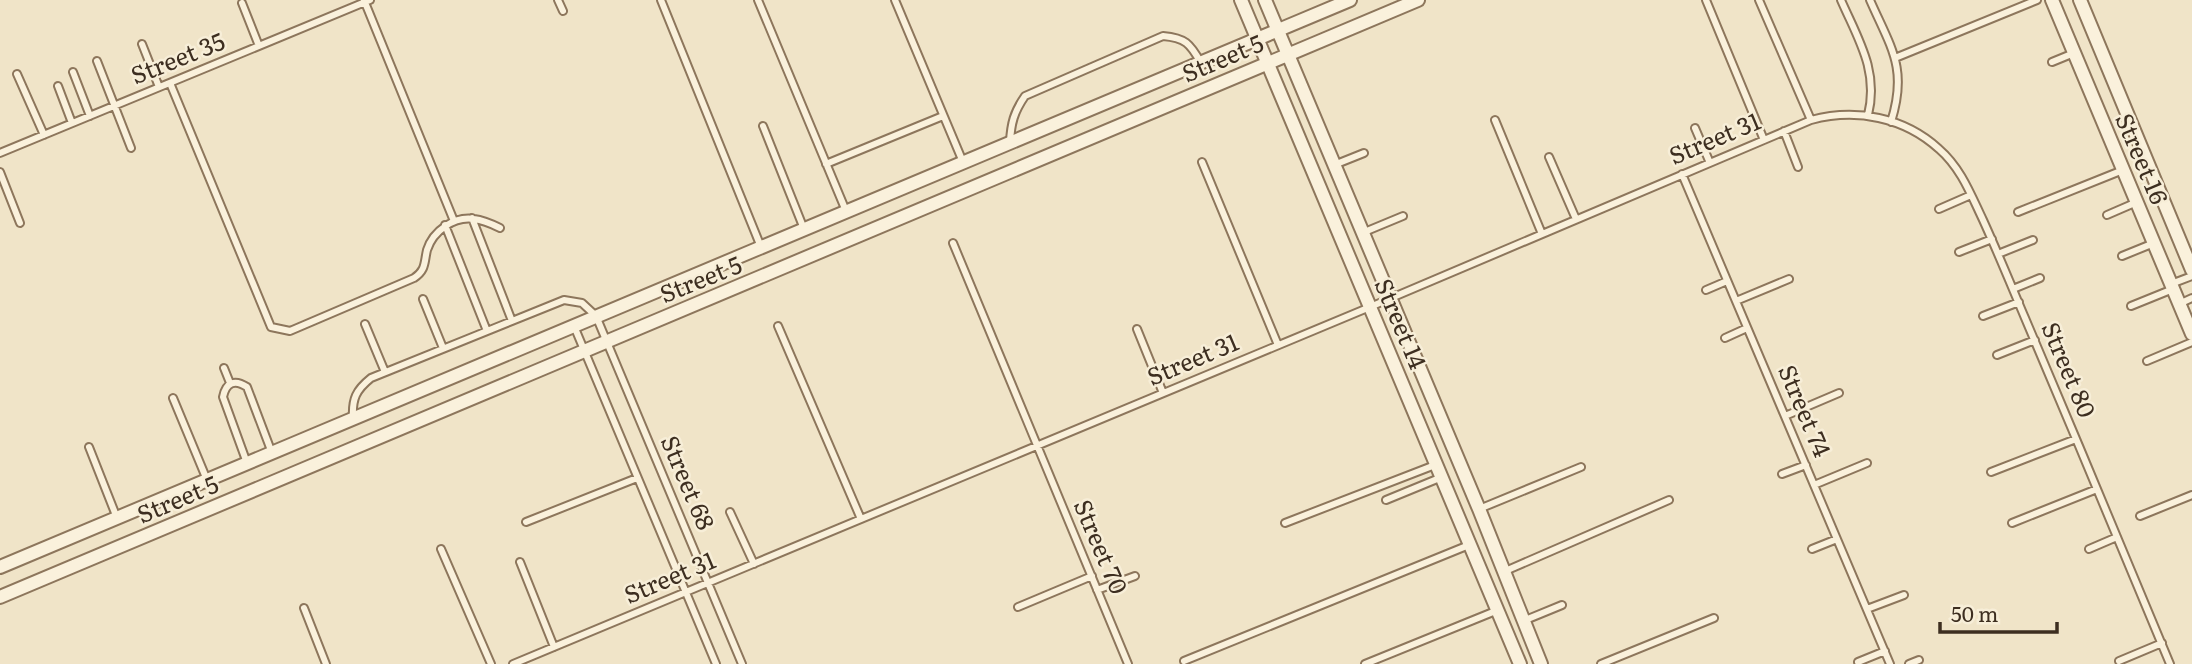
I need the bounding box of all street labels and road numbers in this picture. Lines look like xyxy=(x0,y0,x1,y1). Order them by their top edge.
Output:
street label: Street 35 xyxy=(125,22,229,91)
street label: Street 5 xyxy=(1176,24,1268,90)
street label: Street 31 xyxy=(1663,102,1765,172)
street label: Street 16 xyxy=(2108,107,2178,209)
street label: Street 5 xyxy=(654,245,746,310)
street label: Street 14 xyxy=(1368,272,1437,374)
street label: Street 80 xyxy=(2035,316,2106,422)
street label: Street 31 xyxy=(1141,323,1243,393)
street label: Street 74 xyxy=(1771,358,1841,462)
street label: Street 68 xyxy=(654,429,725,535)
street label: Street 5 xyxy=(131,465,223,531)
street label: Street 70 xyxy=(1067,493,1138,599)
street label: Street 31 xyxy=(618,541,720,611)

